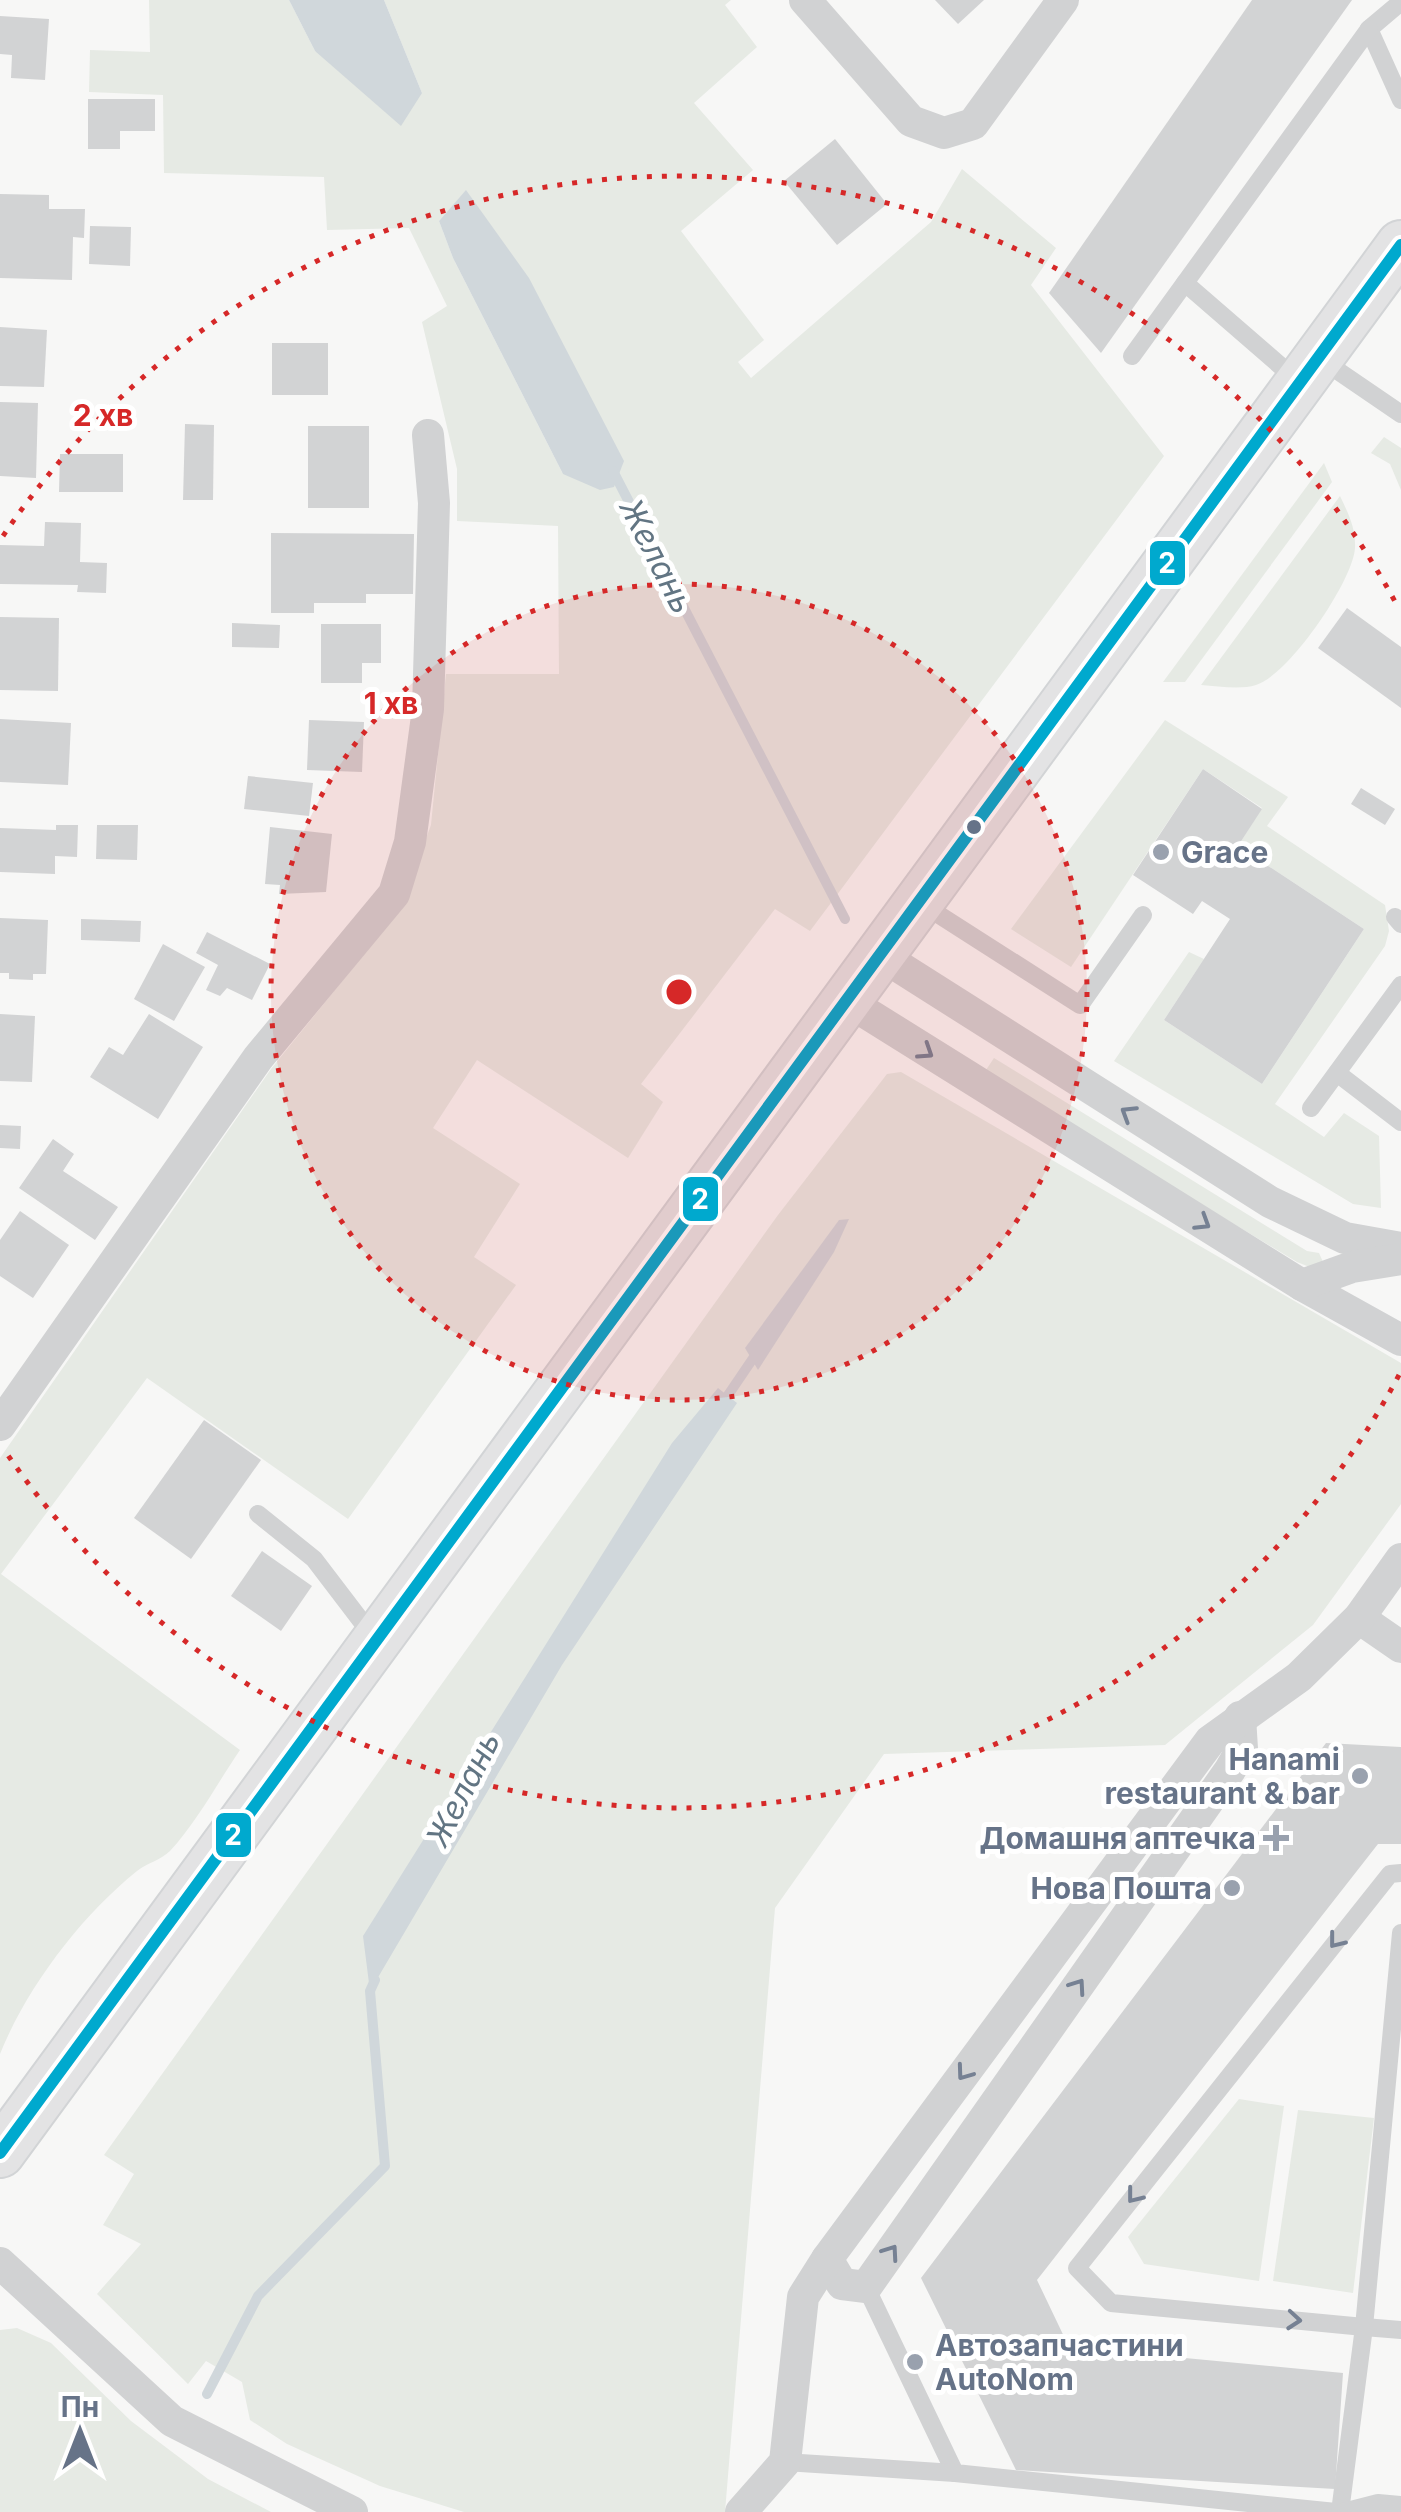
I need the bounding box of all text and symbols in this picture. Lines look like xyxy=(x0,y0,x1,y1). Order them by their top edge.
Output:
text: 2 хв xyxy=(73,397,133,433)
water label: Желань xyxy=(611,491,702,620)
line badge: 2 xyxy=(1148,539,1187,587)
text: 2 xyxy=(1158,546,1176,580)
text: 1 хв xyxy=(364,685,418,721)
unlabelled marker xyxy=(964,817,984,837)
place label: Grace xyxy=(1181,834,1268,870)
marker: Grace xyxy=(1150,841,1172,863)
centre of rings xyxy=(661,974,697,1010)
one-way arrow xyxy=(915,1040,933,1059)
one-way arrow xyxy=(1121,1106,1139,1125)
line badge: 2 xyxy=(681,1175,720,1223)
text: 2 xyxy=(691,1182,709,1216)
one-way arrow xyxy=(1192,1211,1210,1230)
water label: Желань xyxy=(417,1725,508,1854)
place label: Hanami restaurant & bar xyxy=(1105,1741,1340,1811)
marker: Hanami restaurant & bar xyxy=(1349,1765,1371,1787)
line badge: 2 xyxy=(214,1811,253,1859)
text: 2 xyxy=(224,1818,242,1852)
place label: Домашня аптечка xyxy=(979,1820,1256,1856)
marker: Домашня аптечка xyxy=(1265,1827,1287,1849)
place label: Нова Пошта xyxy=(1030,1870,1212,1906)
marker: Нова Пошта xyxy=(1221,1877,1243,1899)
one-way arrow xyxy=(1330,1930,1348,1948)
one-way arrow xyxy=(1066,1979,1084,1997)
one-way arrow xyxy=(959,2062,976,2080)
one-way arrow xyxy=(1128,2185,1146,2203)
one-way arrow xyxy=(879,2245,897,2263)
one-way arrow xyxy=(1287,2309,1303,2331)
place label: Автозапчастини AutoNom xyxy=(935,2327,1184,2397)
marker: Автозапчастини AutoNom xyxy=(904,2351,926,2373)
north arrow xyxy=(30,2382,130,2482)
text: Пн xyxy=(61,2390,99,2424)

